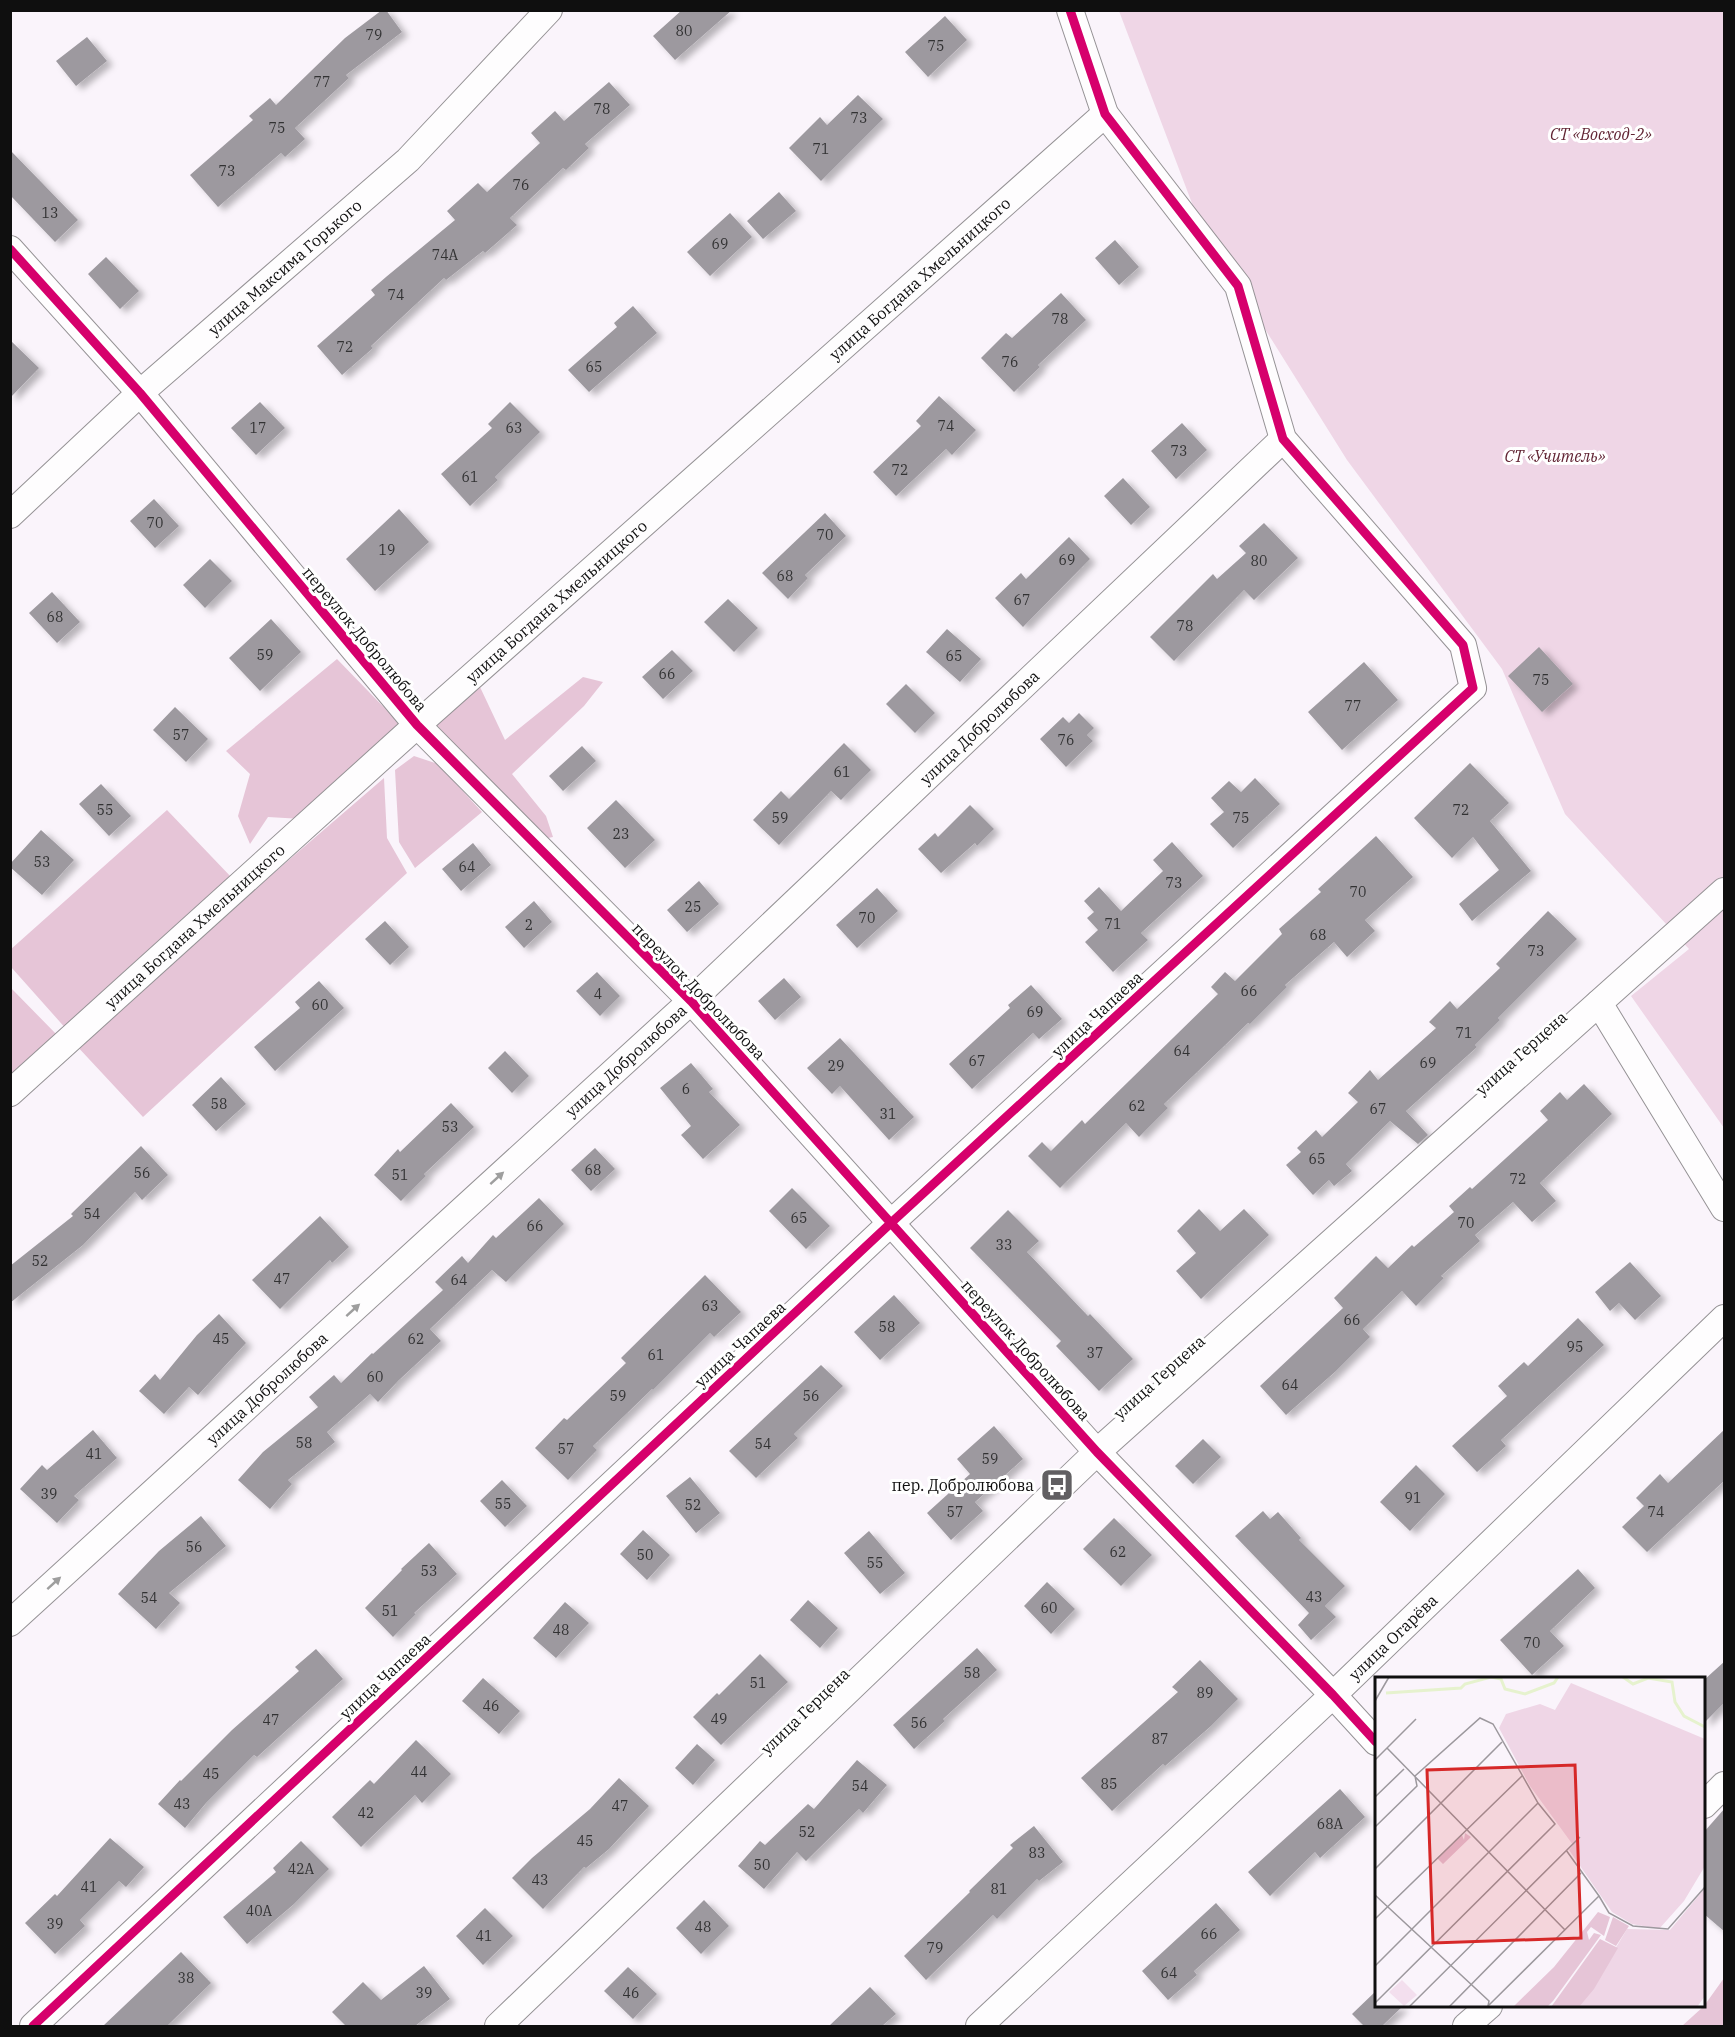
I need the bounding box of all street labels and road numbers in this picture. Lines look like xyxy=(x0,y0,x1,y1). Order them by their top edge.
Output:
street label: улица Богдана Хмельницкого xyxy=(825,193,1014,364)
street label: улица Максима Горького xyxy=(204,195,366,339)
street label: улица Богдана Хмельницкого xyxy=(462,516,651,687)
street label: переулок Добролюбова xyxy=(298,562,432,716)
street label: улица Добролюбова xyxy=(915,666,1044,789)
street label: улица Богдана Хмельницкого xyxy=(101,840,289,1012)
street label: переулок Добролюбова xyxy=(628,918,770,1064)
street label: улица Чапаева xyxy=(1047,967,1147,1061)
street label: улица Добролюбова xyxy=(561,1000,691,1121)
street label: улица Герцена xyxy=(1471,1007,1571,1099)
street label: переулок Добролюбова xyxy=(957,1275,1095,1425)
street label: улица Чапаева xyxy=(690,1297,790,1391)
street label: улица Добролюбова xyxy=(202,1328,332,1449)
street label: улица Герцена xyxy=(1109,1331,1209,1423)
street label: улица Огарёва xyxy=(1344,1590,1442,1684)
street label: улица Чапаева xyxy=(335,1629,435,1723)
street label: улица Герцена xyxy=(756,1663,854,1758)

